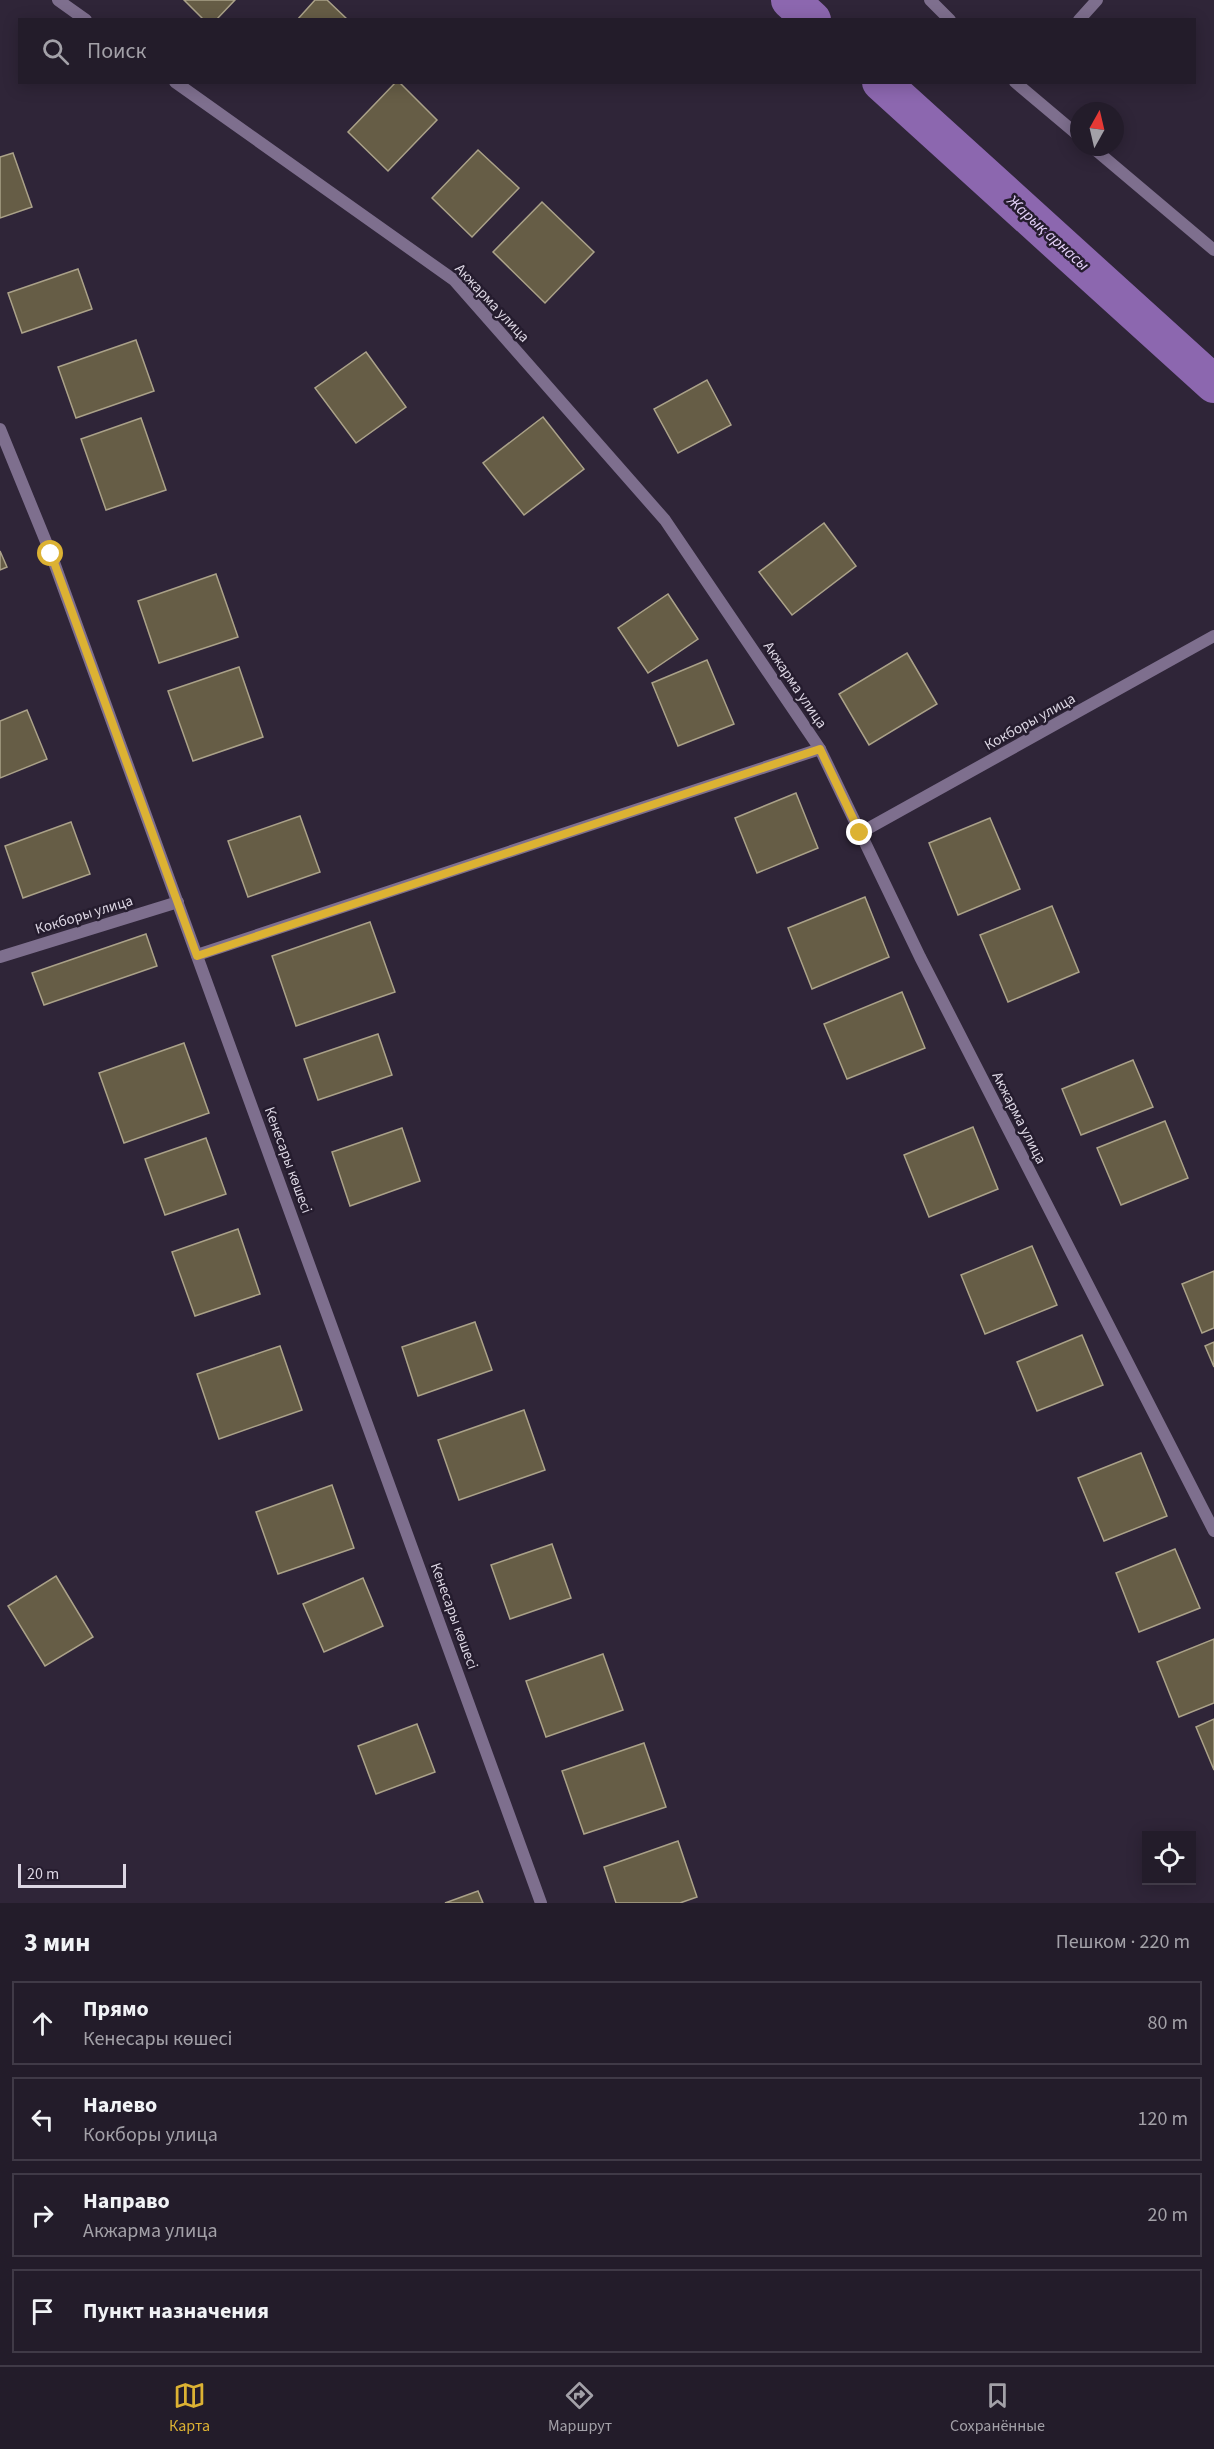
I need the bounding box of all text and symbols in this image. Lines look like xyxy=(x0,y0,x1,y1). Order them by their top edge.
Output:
search box xyxy=(18,18,1196,84)
icon: search xyxy=(39,35,72,68)
text: Поиск xyxy=(87,35,146,67)
north arrow xyxy=(1070,102,1124,156)
water label: Жарық арнасы xyxy=(1001,189,1094,276)
street label: Акжарма улица xyxy=(450,259,534,347)
route start xyxy=(37,540,63,566)
street label: Акжарма улица xyxy=(758,637,832,733)
street label: Кокборы улица xyxy=(981,688,1079,756)
route end xyxy=(846,819,872,845)
street label: Кокборы улица xyxy=(33,890,135,940)
street label: Акжарма улица xyxy=(987,1068,1051,1168)
street label: Кенесары көшесі xyxy=(259,1104,317,1216)
street label: Кенесары көшесі xyxy=(425,1560,483,1672)
map controls xyxy=(1142,1831,1196,1885)
button: locate xyxy=(1142,1831,1196,1885)
scale bar xyxy=(18,1861,126,1888)
text: 20 m xyxy=(27,1863,59,1885)
text: 3 мин xyxy=(24,1924,90,1961)
text: Пешком · 220 m xyxy=(1056,1928,1190,1956)
text: Прямо xyxy=(83,1993,149,2025)
icon: ahead xyxy=(26,2007,59,2040)
text: 80 m xyxy=(1148,2009,1188,2037)
text: Кенесары көшесі xyxy=(83,2025,232,2053)
text: Налево xyxy=(83,2089,157,2121)
icon: left xyxy=(26,2103,59,2136)
text: 120 m xyxy=(1138,2105,1188,2133)
text: Кокборы улица xyxy=(83,2121,218,2149)
text: Направо xyxy=(83,2185,170,2217)
icon: right xyxy=(26,2199,59,2232)
text: 20 m xyxy=(1148,2201,1188,2229)
text: Акжарма улица xyxy=(83,2217,218,2245)
icon: arrive xyxy=(26,2295,59,2328)
text: Пункт назначения xyxy=(83,2295,269,2327)
tab: Карта xyxy=(169,2379,210,2437)
tab: Маршрут xyxy=(548,2379,612,2437)
tab: Сохранённые xyxy=(950,2379,1045,2437)

